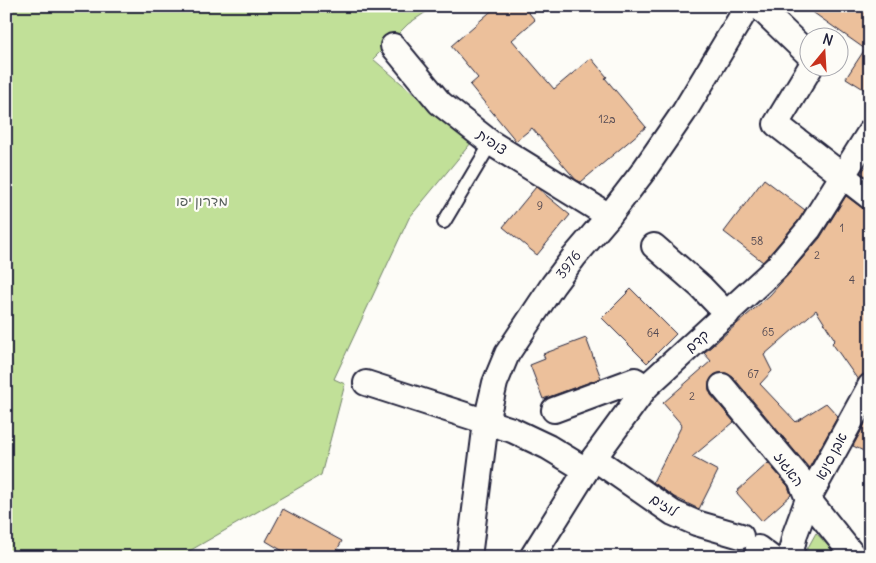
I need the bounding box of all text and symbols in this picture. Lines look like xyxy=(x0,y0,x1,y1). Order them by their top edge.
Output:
north arrow xyxy=(798,28,848,78)
text: N xyxy=(821,30,835,50)
house number: 12ב xyxy=(599,112,615,126)
street label: צופית xyxy=(473,125,511,159)
park label: מדרון יפו xyxy=(176,192,228,210)
house number: 9 xyxy=(537,199,543,213)
house number: 1 xyxy=(840,221,844,235)
house number: 58 xyxy=(751,234,763,248)
street label: 3976 xyxy=(552,247,585,282)
house number: 2 xyxy=(814,248,820,262)
house number: 4 xyxy=(849,273,855,287)
house number: 65 xyxy=(762,325,774,339)
house number: 64 xyxy=(647,326,659,340)
street label: קדם xyxy=(681,326,713,356)
house number: 67 xyxy=(747,367,759,381)
house number: 2 xyxy=(689,389,695,403)
street label: אבן סינא xyxy=(811,429,851,483)
street label: האגוז xyxy=(770,448,808,490)
street label: לוזים xyxy=(647,490,682,521)

